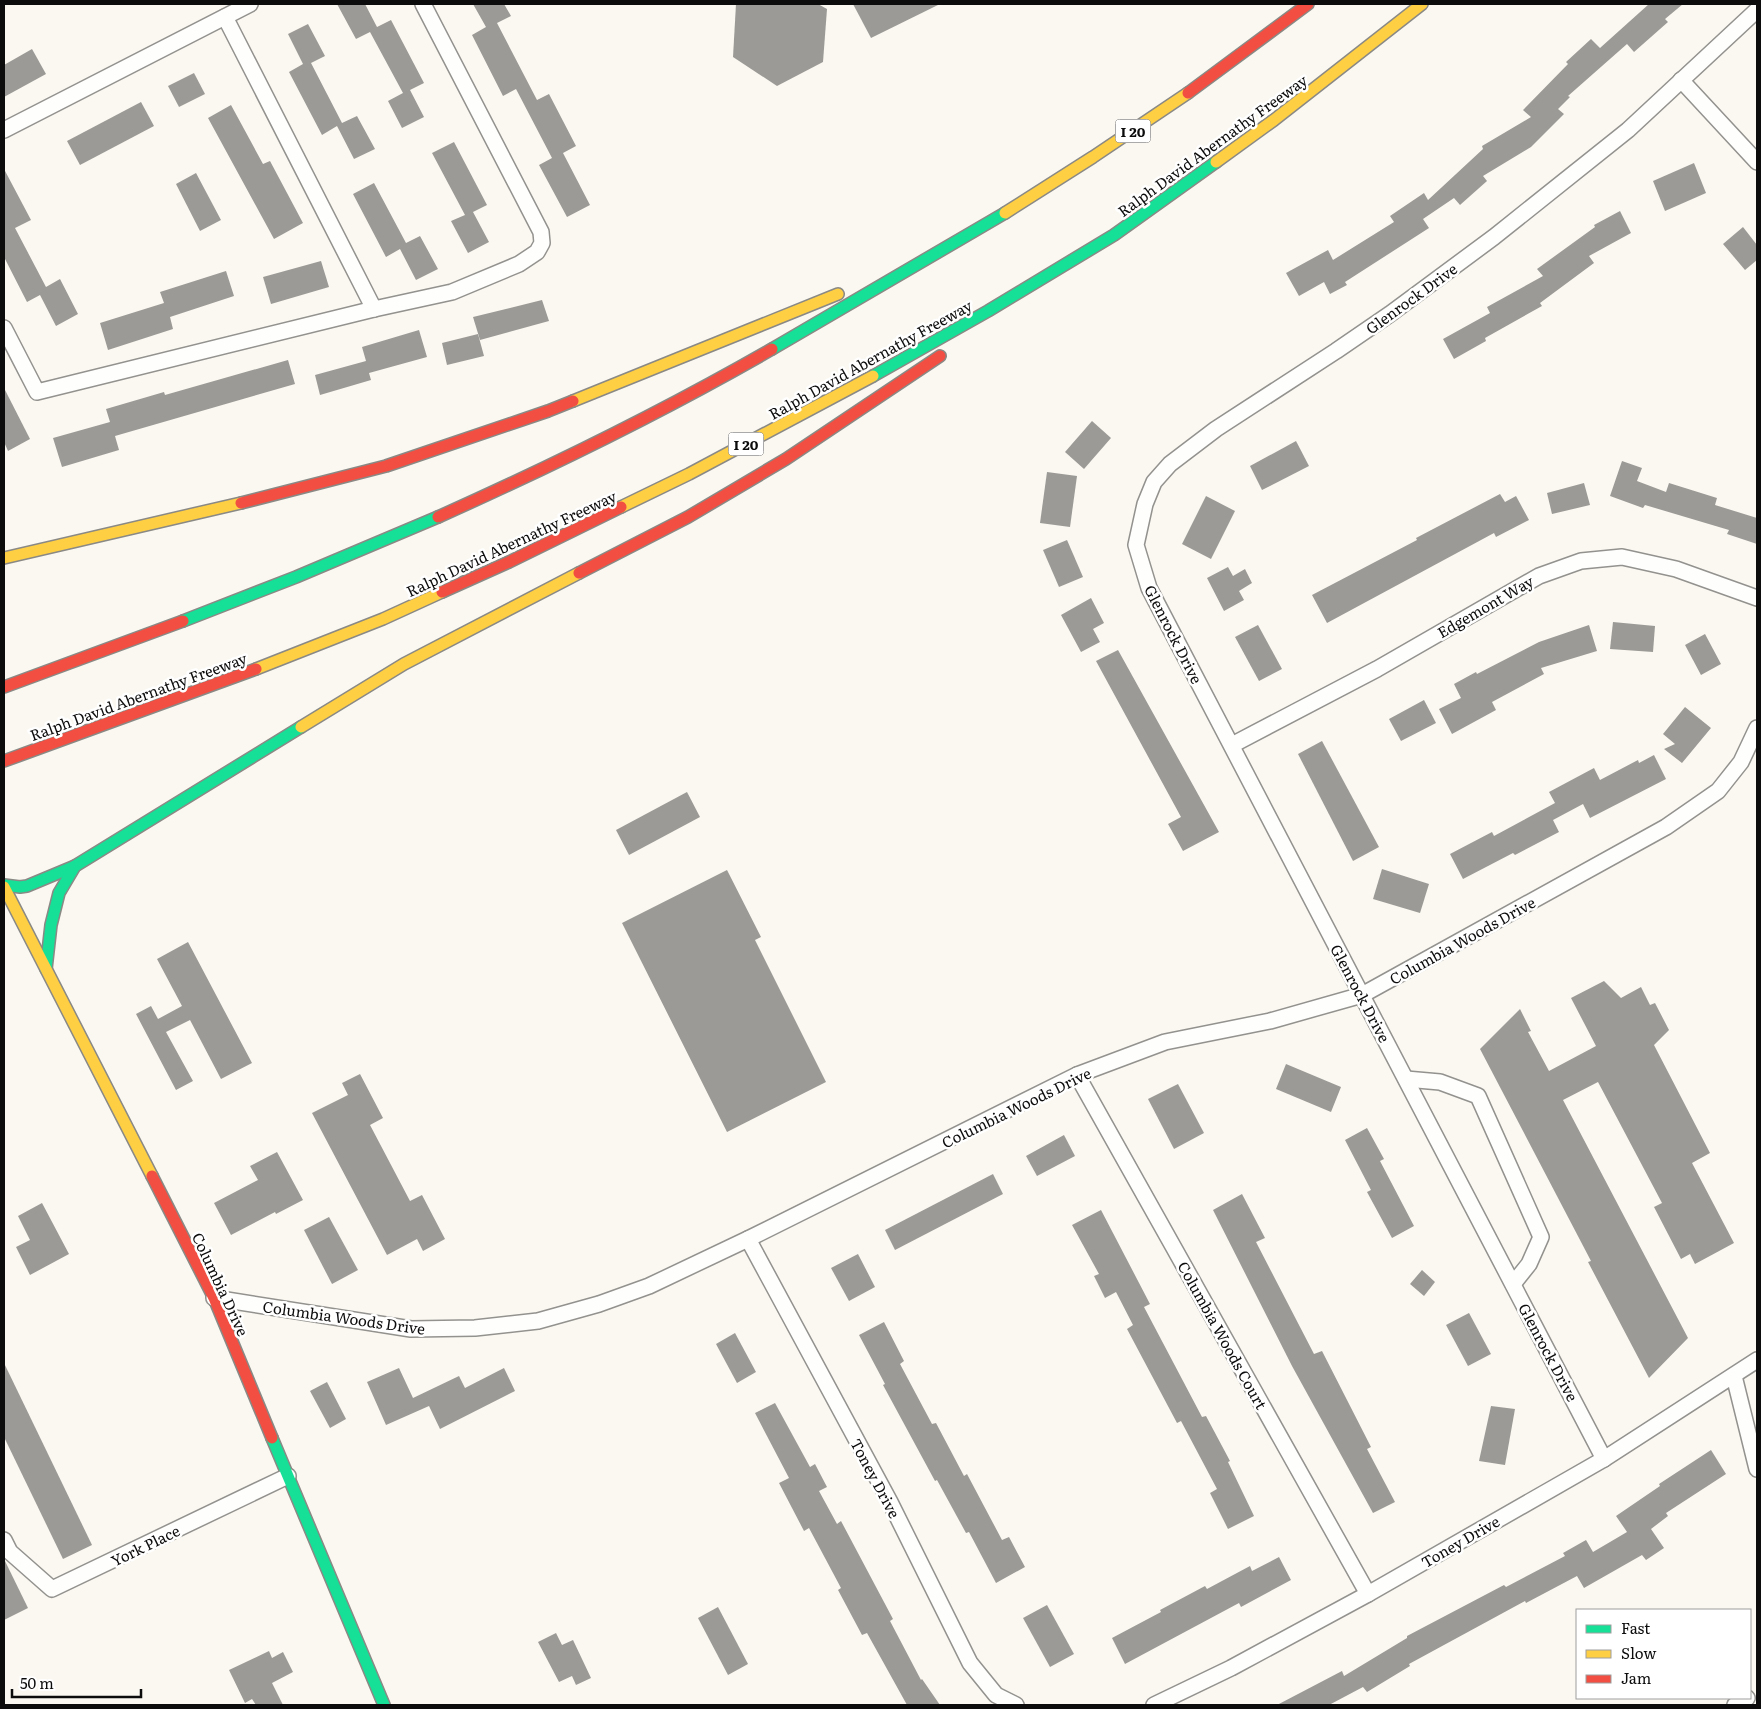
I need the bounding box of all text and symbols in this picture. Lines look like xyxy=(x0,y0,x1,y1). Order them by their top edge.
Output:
street label: Ralph David Abernathy Freeway xyxy=(1112,68,1312,222)
road number: I 20 xyxy=(1116,120,1150,142)
street label: Glenrock Drive xyxy=(1360,257,1462,339)
street label: Ralph David Abernathy Freeway xyxy=(764,293,976,425)
road number: I 20 xyxy=(728,432,764,456)
street label: Ralph David Abernathy Freeway xyxy=(402,484,620,602)
street label: Edgemont Way xyxy=(1432,569,1538,643)
street label: Glenrock Drive xyxy=(1139,581,1209,688)
street label: Ralph David Abernathy Freeway xyxy=(26,646,250,746)
street label: Columbia Woods Drive xyxy=(1385,890,1539,990)
street label: Glenrock Drive xyxy=(1325,940,1397,1046)
street label: Columbia Woods Drive xyxy=(937,1061,1095,1153)
street label: Columbia Drive xyxy=(187,1228,255,1340)
street label: Columbia Woods Court xyxy=(1173,1257,1273,1413)
street label: Columbia Woods Drive xyxy=(261,1294,427,1340)
street label: Glenrock Drive xyxy=(1513,1299,1585,1405)
street label: Toney Drive xyxy=(845,1434,907,1522)
street label: Toney Drive xyxy=(1417,1509,1504,1573)
street label: York Place xyxy=(107,1518,184,1572)
legend xyxy=(1576,1609,1751,1699)
text: Fast xyxy=(1621,1616,1650,1639)
text: Slow xyxy=(1621,1641,1656,1664)
scale bar xyxy=(12,1666,141,1698)
text: Jam xyxy=(1621,1666,1652,1689)
text: 50 m xyxy=(20,1671,54,1694)

